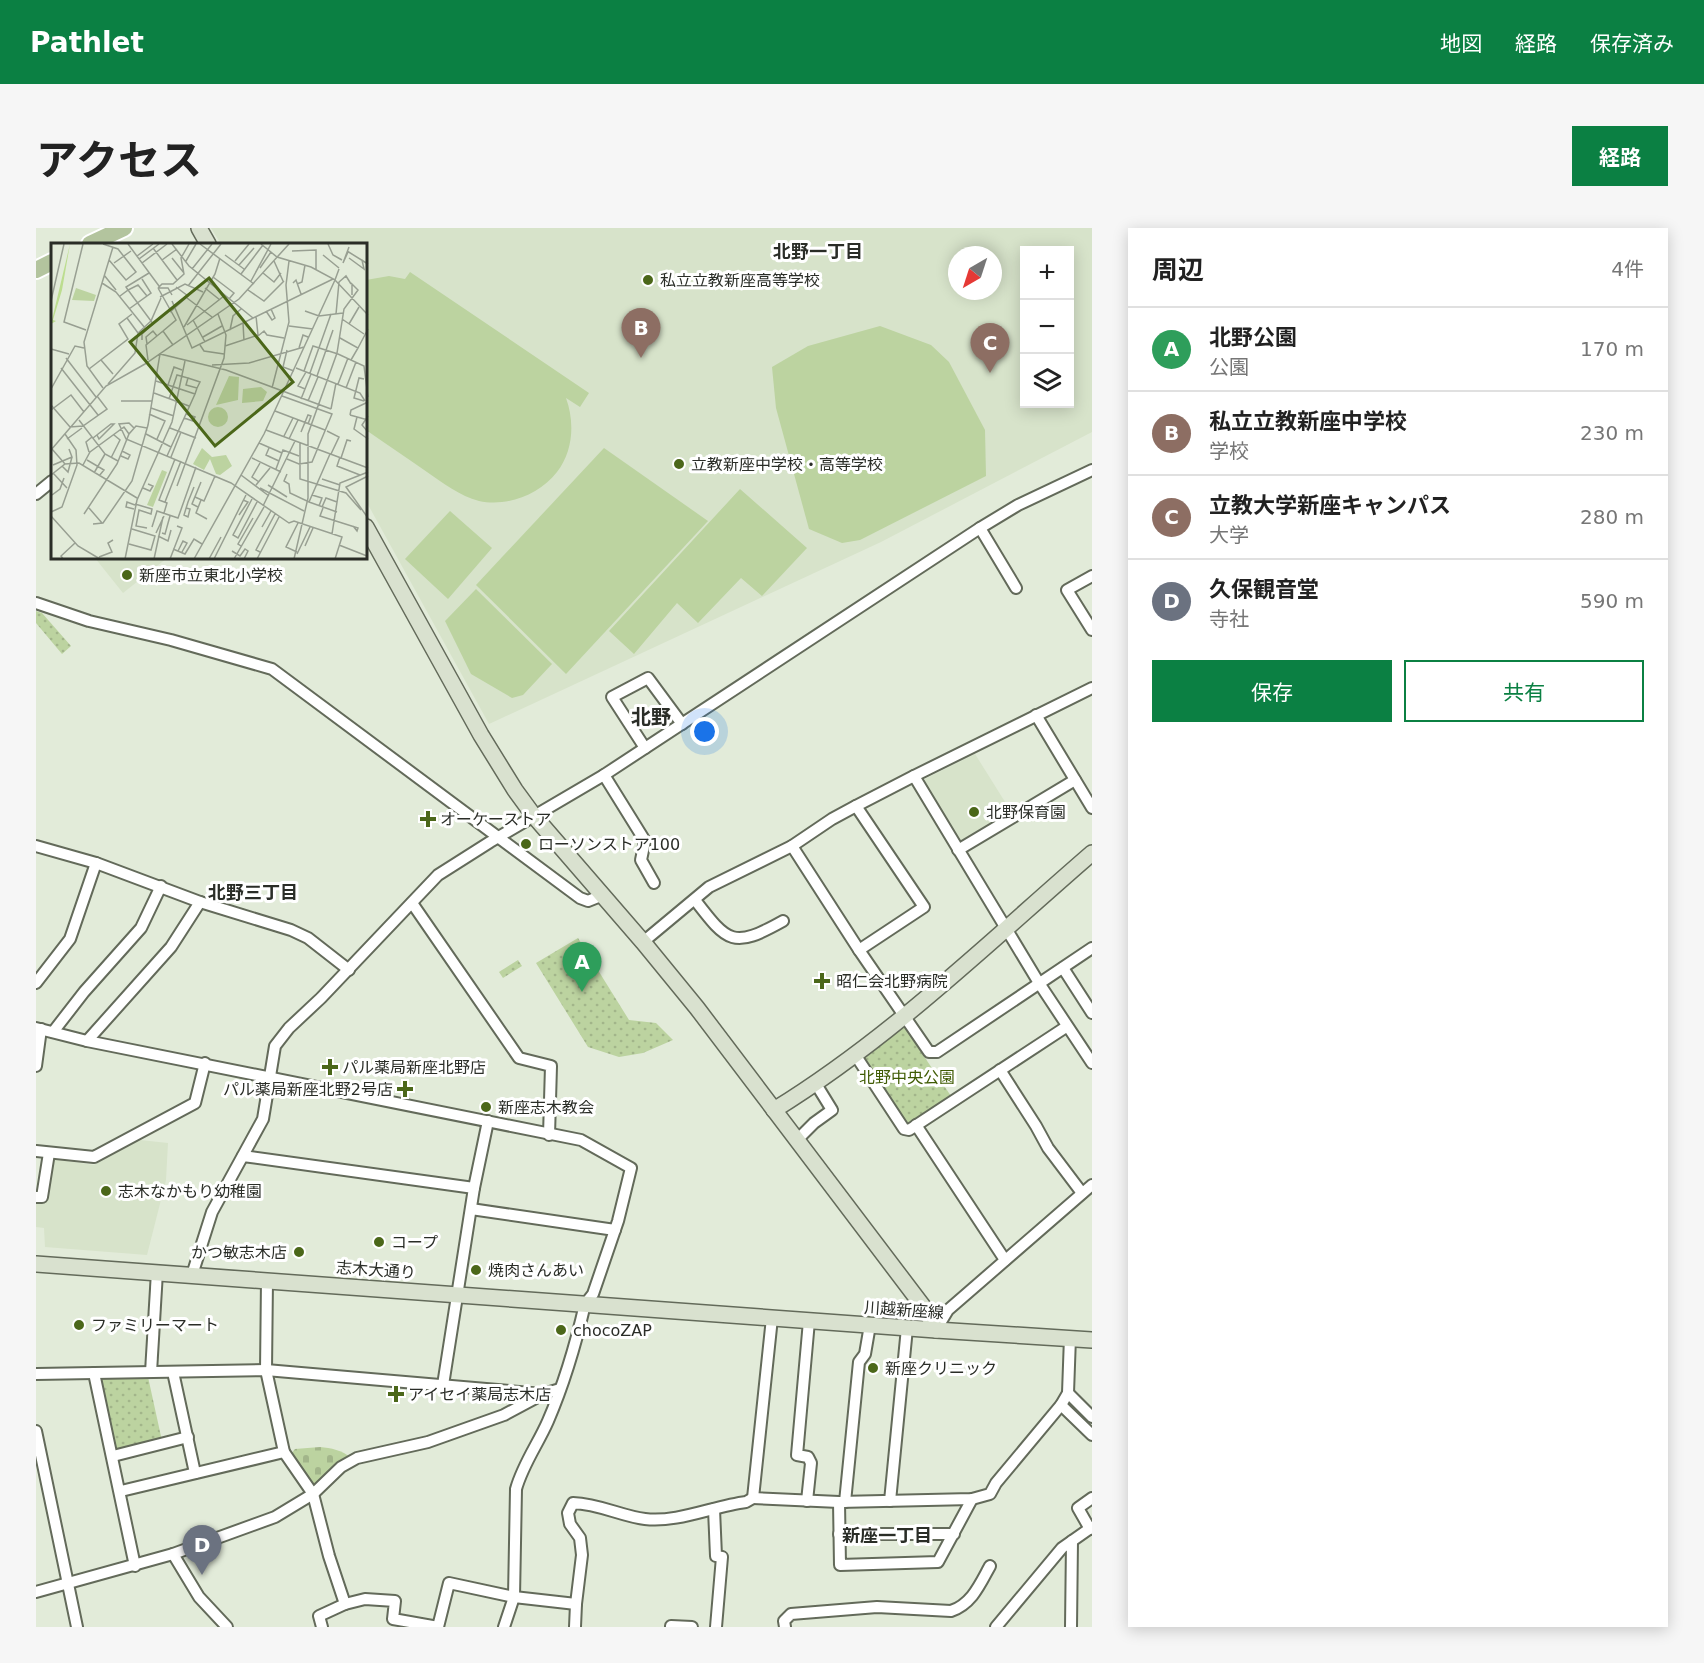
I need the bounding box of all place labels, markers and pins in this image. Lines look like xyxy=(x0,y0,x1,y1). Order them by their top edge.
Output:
place label: 私立立教新座高等学校 xyxy=(660,271,820,290)
marker: 私立立教新座高等学校 xyxy=(641,273,655,287)
pin: B xyxy=(622,308,660,358)
pin: C xyxy=(970,324,1010,373)
place label: 立教新座中学校・高等学校 xyxy=(691,455,883,474)
marker: 立教新座中学校・高等学校 xyxy=(672,457,686,471)
place label: 新座市立東北小学校 xyxy=(139,566,283,585)
marker: 新座市立東北小学校 xyxy=(120,568,134,582)
place label: 北野保育園 xyxy=(986,803,1066,822)
marker: 北野保育園 xyxy=(967,805,981,819)
place label: オーケーストア xyxy=(440,810,551,829)
marker: オーケーストア xyxy=(421,812,435,826)
place label: ローソンストア100 xyxy=(538,835,680,854)
marker: ローソンストア100 xyxy=(519,837,533,851)
pin: A xyxy=(562,942,602,992)
marker: 昭仁会北野病院 xyxy=(813,972,831,990)
place label: 昭仁会北野病院 xyxy=(836,972,948,991)
place label: パル薬局新座北野店 xyxy=(342,1058,486,1077)
marker: パル薬局新座北野店 xyxy=(323,1060,337,1074)
place label: パル薬局新座北野2号店 xyxy=(223,1080,393,1099)
marker: パル薬局新座北野2号店 xyxy=(398,1082,412,1096)
place label: 新座志木教会 xyxy=(498,1098,594,1117)
marker: 新座志木教会 xyxy=(479,1100,493,1114)
place label: 志木なかもり幼稚園 xyxy=(118,1182,262,1201)
marker: 志木なかもり幼稚園 xyxy=(99,1184,113,1198)
place label: コープ xyxy=(391,1233,438,1252)
marker: コープ xyxy=(372,1235,386,1249)
place label: かつ敏志木店 xyxy=(191,1243,287,1262)
marker: かつ敏志木店 xyxy=(292,1245,306,1259)
place label: 焼肉さんあい xyxy=(488,1261,584,1280)
marker: 焼肉さんあい xyxy=(469,1263,483,1277)
place label: ファミリーマート xyxy=(91,1316,219,1335)
marker: ファミリーマート xyxy=(72,1318,86,1332)
place label: chocoZAP xyxy=(573,1321,652,1340)
marker: chocoZAP xyxy=(554,1323,568,1337)
place label: 新座クリニック xyxy=(885,1359,997,1378)
marker: 新座クリニック xyxy=(866,1361,880,1375)
place label: アイセイ薬局志木店 xyxy=(408,1385,551,1404)
marker: アイセイ薬局志木店 xyxy=(389,1387,403,1401)
pin: D xyxy=(182,1526,222,1575)

